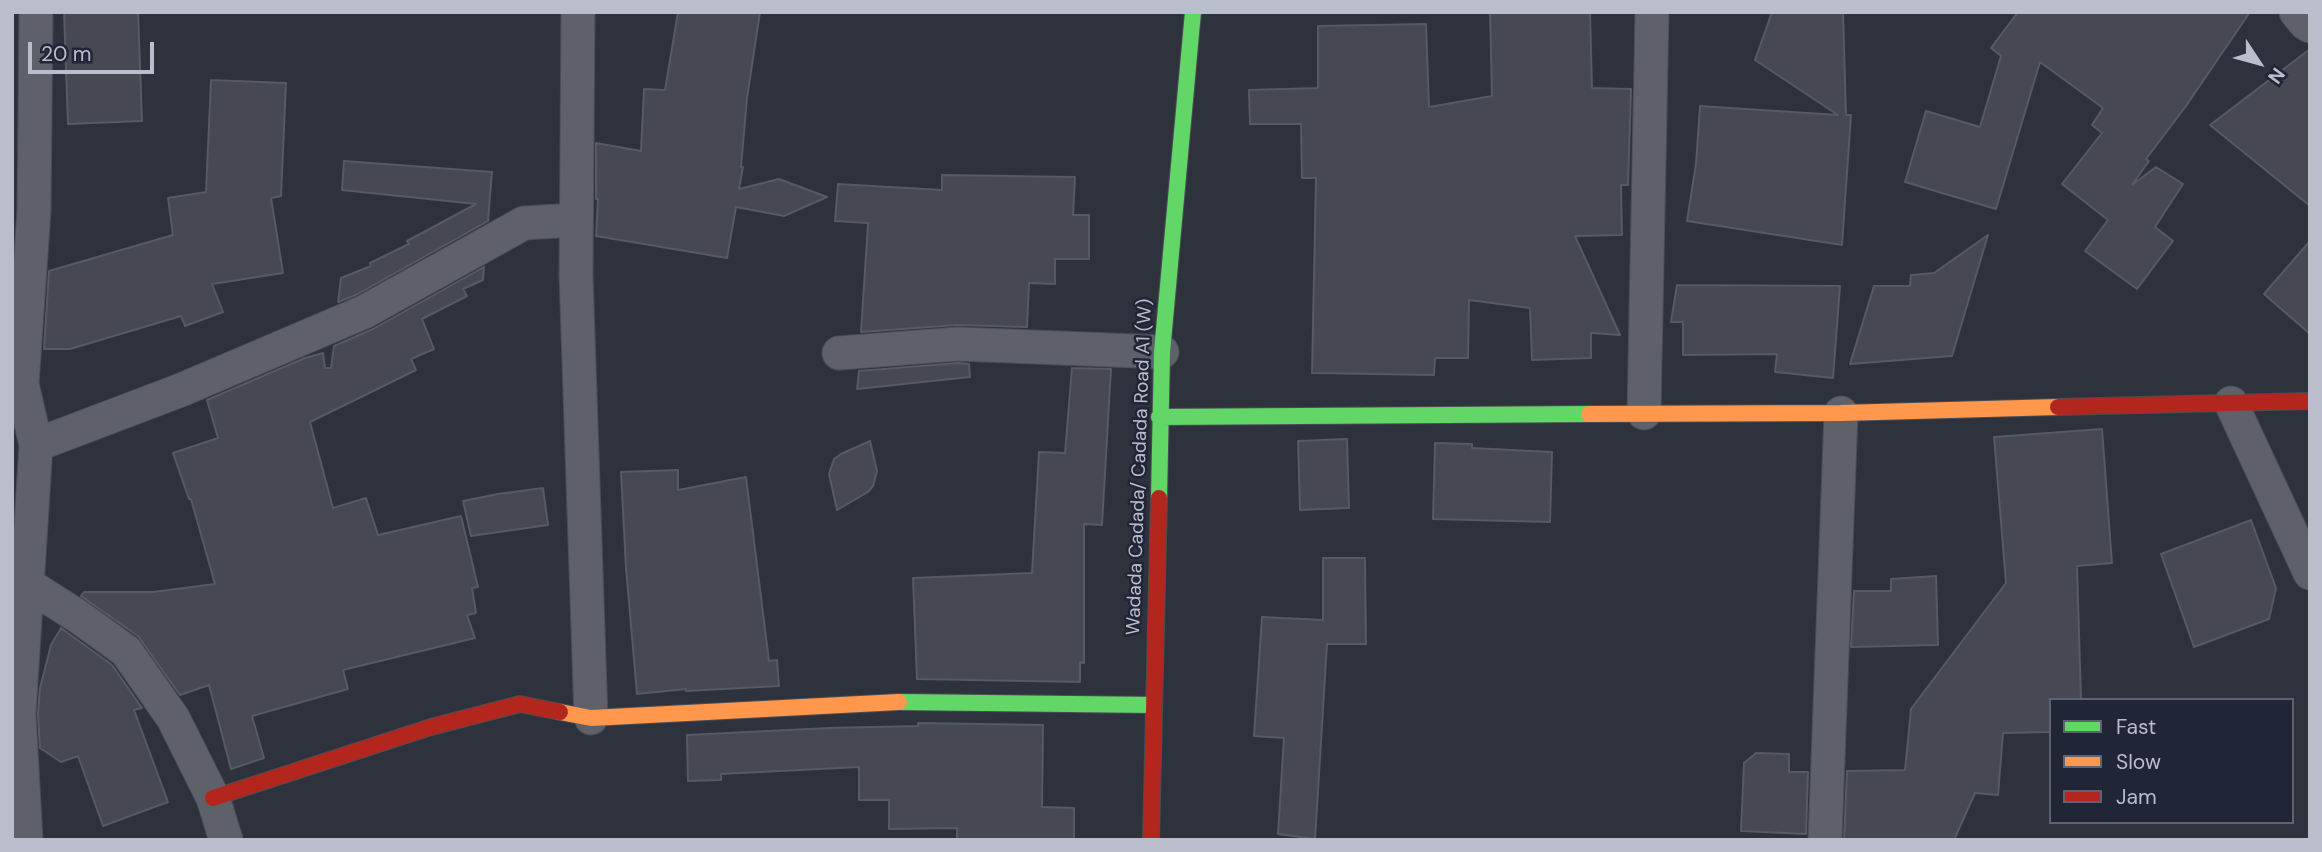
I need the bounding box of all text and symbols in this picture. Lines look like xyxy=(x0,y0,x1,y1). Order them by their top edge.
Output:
scale bar xyxy=(32,28,158,72)
north arrow xyxy=(2224,28,2294,98)
text: 20 m xyxy=(41,40,92,68)
text: N xyxy=(2262,63,2291,89)
street label: Wadada Cadada/ Cadada Road A1 (W) xyxy=(1123,298,1157,636)
legend xyxy=(2049,698,2294,824)
text: Fast xyxy=(2116,713,2156,741)
text: Slow xyxy=(2116,748,2161,776)
text: Jam xyxy=(2116,783,2157,811)

